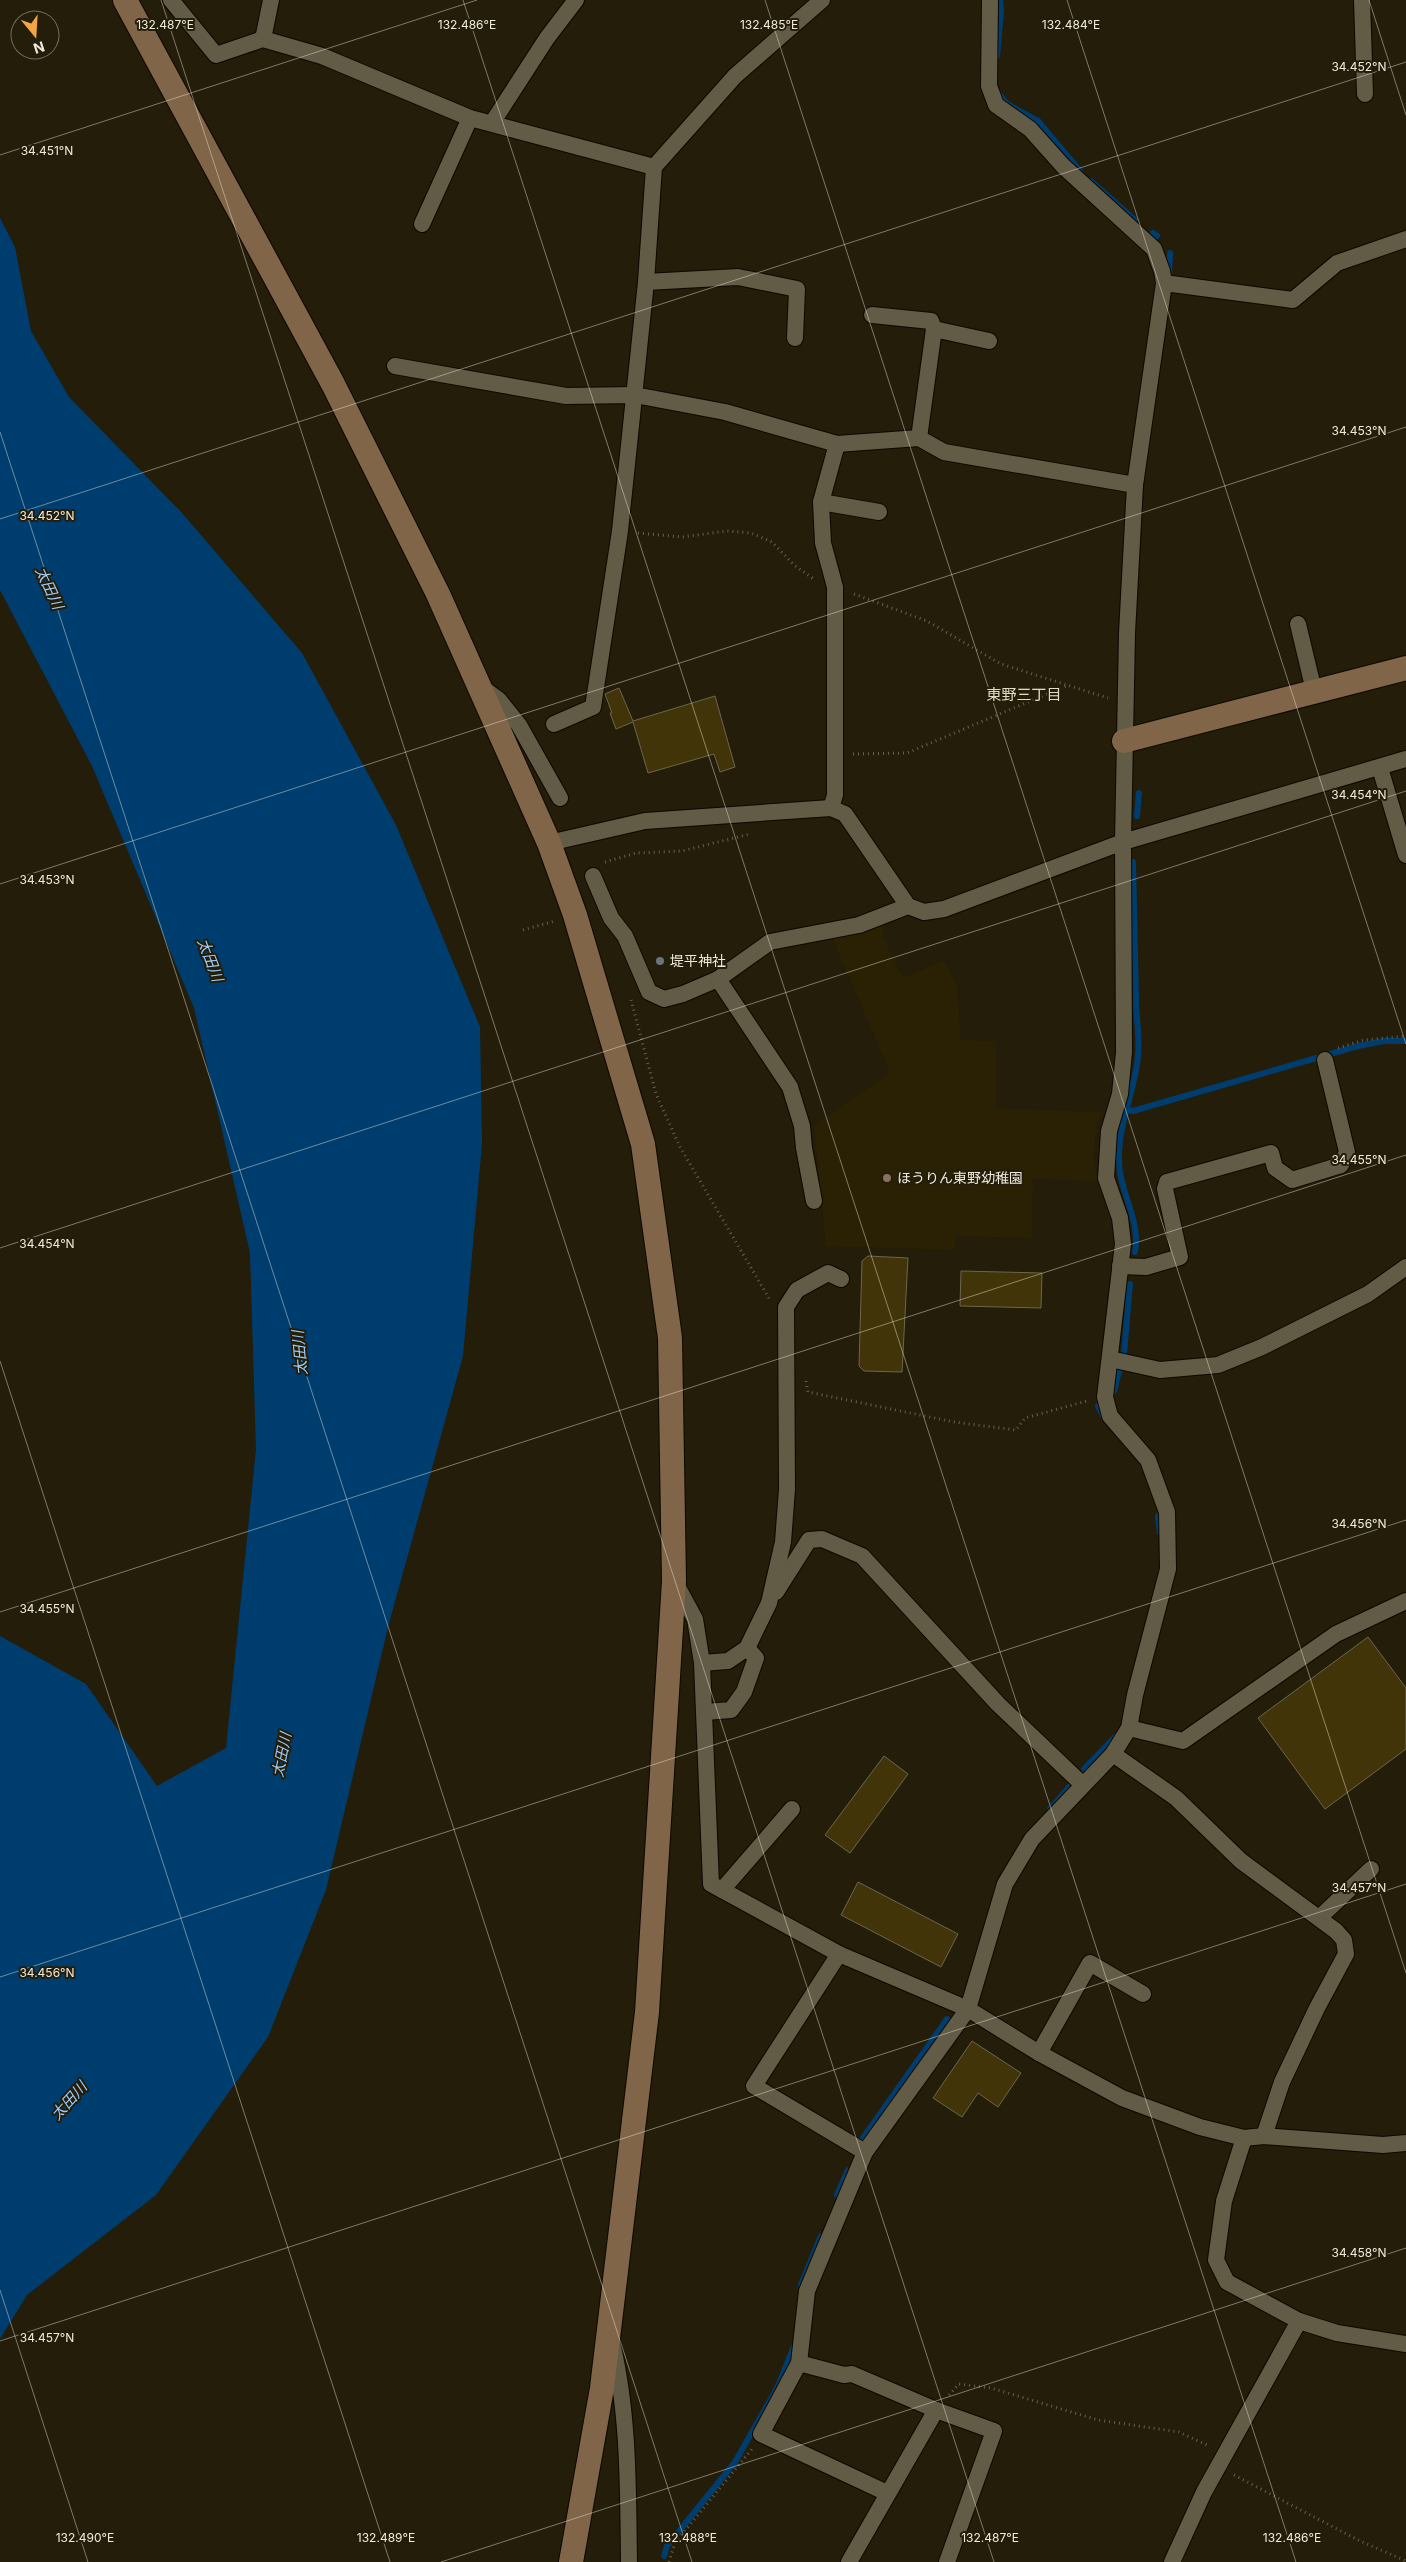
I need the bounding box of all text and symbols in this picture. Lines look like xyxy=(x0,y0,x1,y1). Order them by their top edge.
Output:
north arrow xyxy=(10,10,60,60)
text: 132.487°E xyxy=(136,17,194,32)
text: 132.486°E xyxy=(438,17,496,32)
text: 132.485°E xyxy=(740,17,798,32)
text: 132.484°E xyxy=(1042,17,1100,32)
text: N xyxy=(31,38,47,58)
text: 34.452°N xyxy=(1331,59,1387,74)
text: 34.451°N xyxy=(21,143,73,158)
text: 34.453°N xyxy=(1331,423,1387,438)
text: 34.452°N xyxy=(19,508,75,523)
water label: 太田川 xyxy=(31,563,68,614)
district label: 東野三丁目 xyxy=(986,685,1062,704)
text: 34.454°N xyxy=(1331,787,1387,802)
text: 34.453°N xyxy=(19,872,75,887)
water label: 太田川 xyxy=(194,935,228,986)
place label: 堤平神社 xyxy=(670,952,726,969)
marker: 堤平神社 xyxy=(654,955,666,967)
text: 34.455°N xyxy=(1331,1152,1387,1167)
place label: ほうりん東野幼稚園 xyxy=(897,1169,1023,1186)
marker: ほうりん東野幼稚園 xyxy=(881,1172,893,1184)
text: 34.454°N xyxy=(19,1236,75,1251)
water label: 太田川 xyxy=(288,1328,311,1376)
text: 34.456°N xyxy=(1331,1516,1387,1531)
text: 34.455°N xyxy=(19,1601,75,1616)
water label: 太田川 xyxy=(268,1729,296,1779)
text: 34.457°N xyxy=(1332,1880,1386,1895)
text: 34.456°N xyxy=(19,1965,75,1980)
water label: 太田川 xyxy=(47,2076,92,2124)
text: 34.458°N xyxy=(1331,2245,1387,2260)
text: 34.457°N xyxy=(20,2330,74,2345)
text: 132.490°E xyxy=(56,2530,114,2545)
text: 132.489°E xyxy=(357,2530,415,2545)
text: 132.488°E xyxy=(659,2530,717,2545)
text: 132.487°E xyxy=(961,2530,1019,2545)
text: 132.486°E xyxy=(1263,2530,1321,2545)

